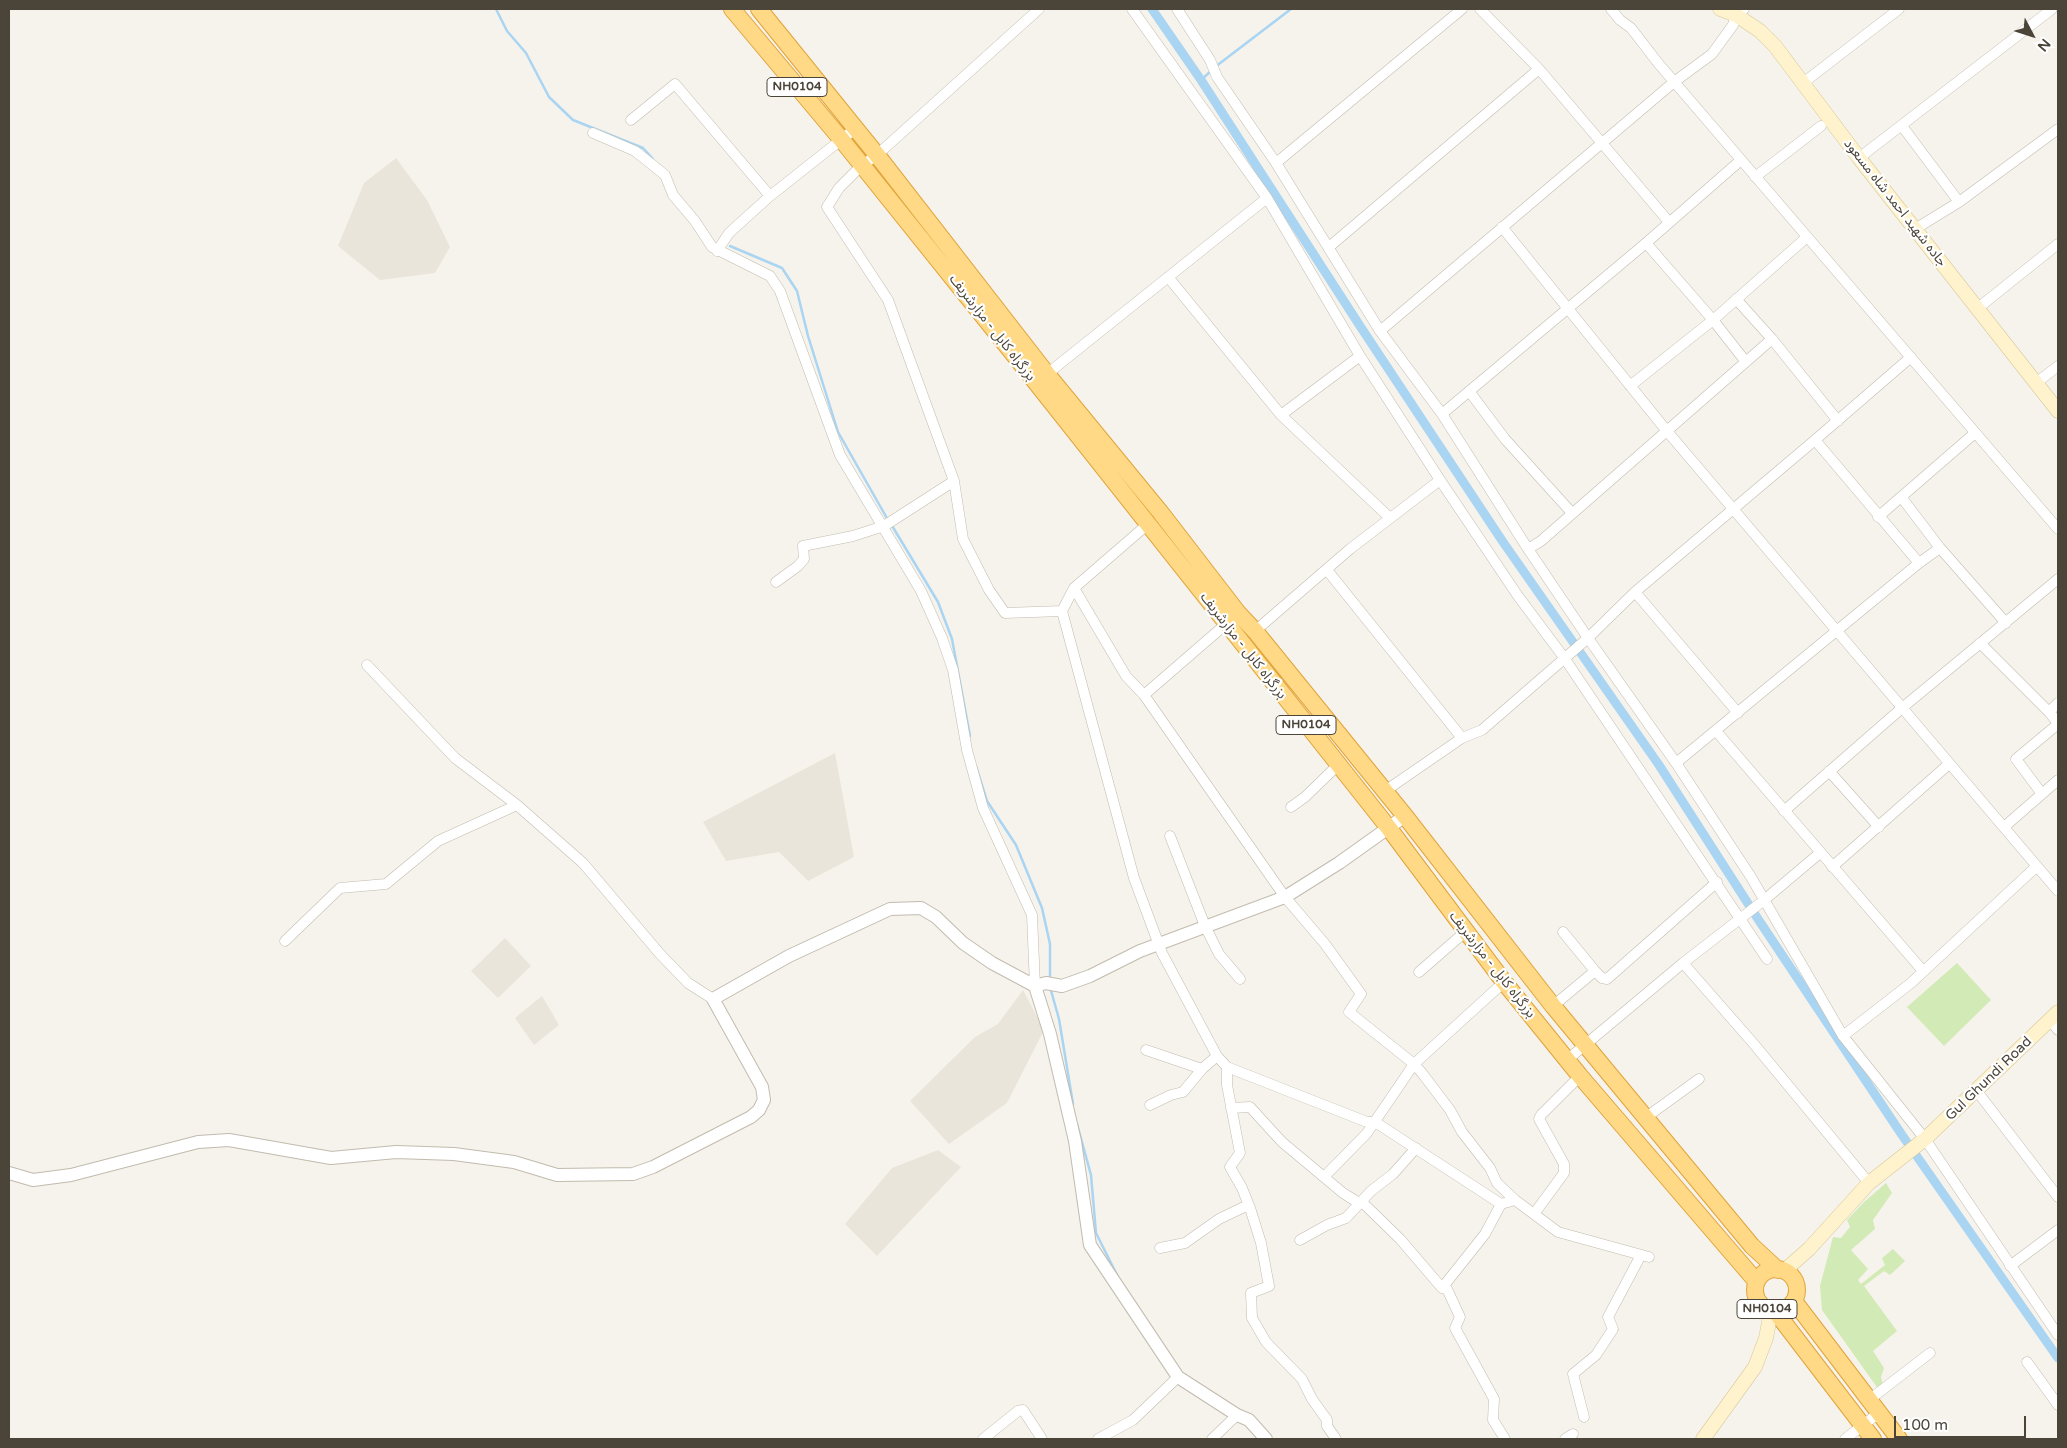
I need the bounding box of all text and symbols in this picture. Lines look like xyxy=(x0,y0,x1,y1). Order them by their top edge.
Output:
north arrow xyxy=(2007,10,2057,60)
text: N xyxy=(2034,35,2054,55)
road number: NH0104 xyxy=(767,77,827,96)
street label: جاده شهيد احمد شاه مسعود xyxy=(1840,136,1950,270)
street label: بزرگراه کابل - مزارشریف xyxy=(945,271,1039,385)
street label: بزرگراه کابل - مزارشریف xyxy=(1196,589,1290,703)
road number: NH0104 xyxy=(1276,716,1336,734)
street label: بزرگراه کابل - مزارشریف xyxy=(1445,908,1539,1022)
street label: Gul Ghundi Road xyxy=(1942,1034,2036,1124)
road number: NH0104 xyxy=(1737,1300,1797,1318)
scale bar xyxy=(1897,1406,2030,1438)
text: 100 m xyxy=(1902,1416,1948,1434)

